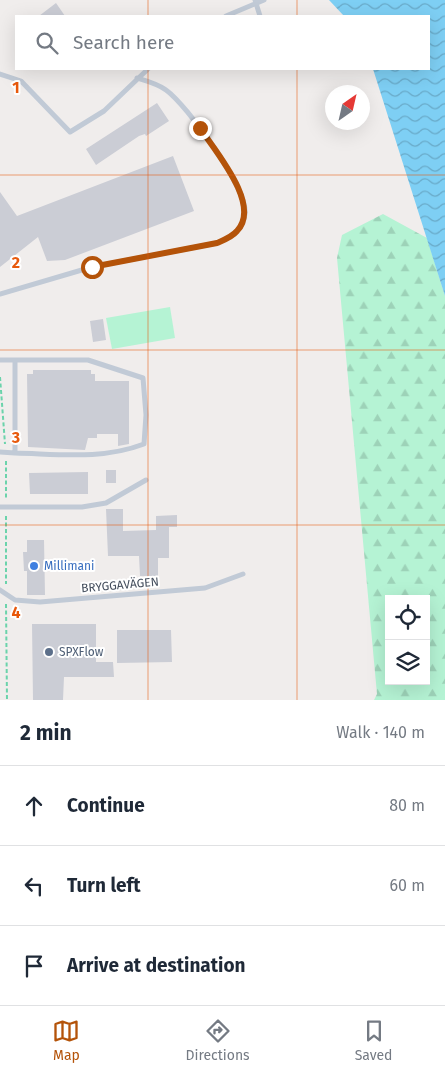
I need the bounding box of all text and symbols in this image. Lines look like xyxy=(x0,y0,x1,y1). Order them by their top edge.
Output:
search box xyxy=(15,15,430,70)
icon: search xyxy=(33,29,61,57)
text: Search here xyxy=(73,31,174,54)
text: 1 xyxy=(12,78,20,97)
north arrow xyxy=(325,85,370,130)
route end xyxy=(189,117,212,140)
text: 2 xyxy=(12,253,20,272)
route start xyxy=(81,256,104,279)
text: 3 xyxy=(11,428,20,447)
place label: Millimani xyxy=(44,559,94,573)
marker: Millimani xyxy=(28,560,40,572)
street label: BRYGGAVÄGEN xyxy=(81,574,159,595)
map controls xyxy=(385,595,430,685)
button: locate xyxy=(385,595,430,640)
text: 4 xyxy=(11,603,21,622)
button: layers xyxy=(385,640,430,685)
place label: SPXFlow xyxy=(59,645,104,659)
marker: SPXFlow xyxy=(43,646,55,658)
text: 2 min xyxy=(20,720,72,746)
text: Walk · 140 m xyxy=(336,723,425,742)
icon: ahead xyxy=(20,792,48,820)
text: Continue xyxy=(67,794,145,817)
text: 80 m xyxy=(389,796,425,815)
icon: left xyxy=(20,872,48,900)
text: Turn left xyxy=(67,874,141,897)
text: 60 m xyxy=(390,876,425,895)
icon: arrive xyxy=(20,952,48,980)
text: Arrive at destination xyxy=(67,954,246,977)
tab: Map xyxy=(52,1017,80,1064)
tab: Directions xyxy=(185,1017,250,1064)
tab: Saved xyxy=(355,1017,393,1064)

